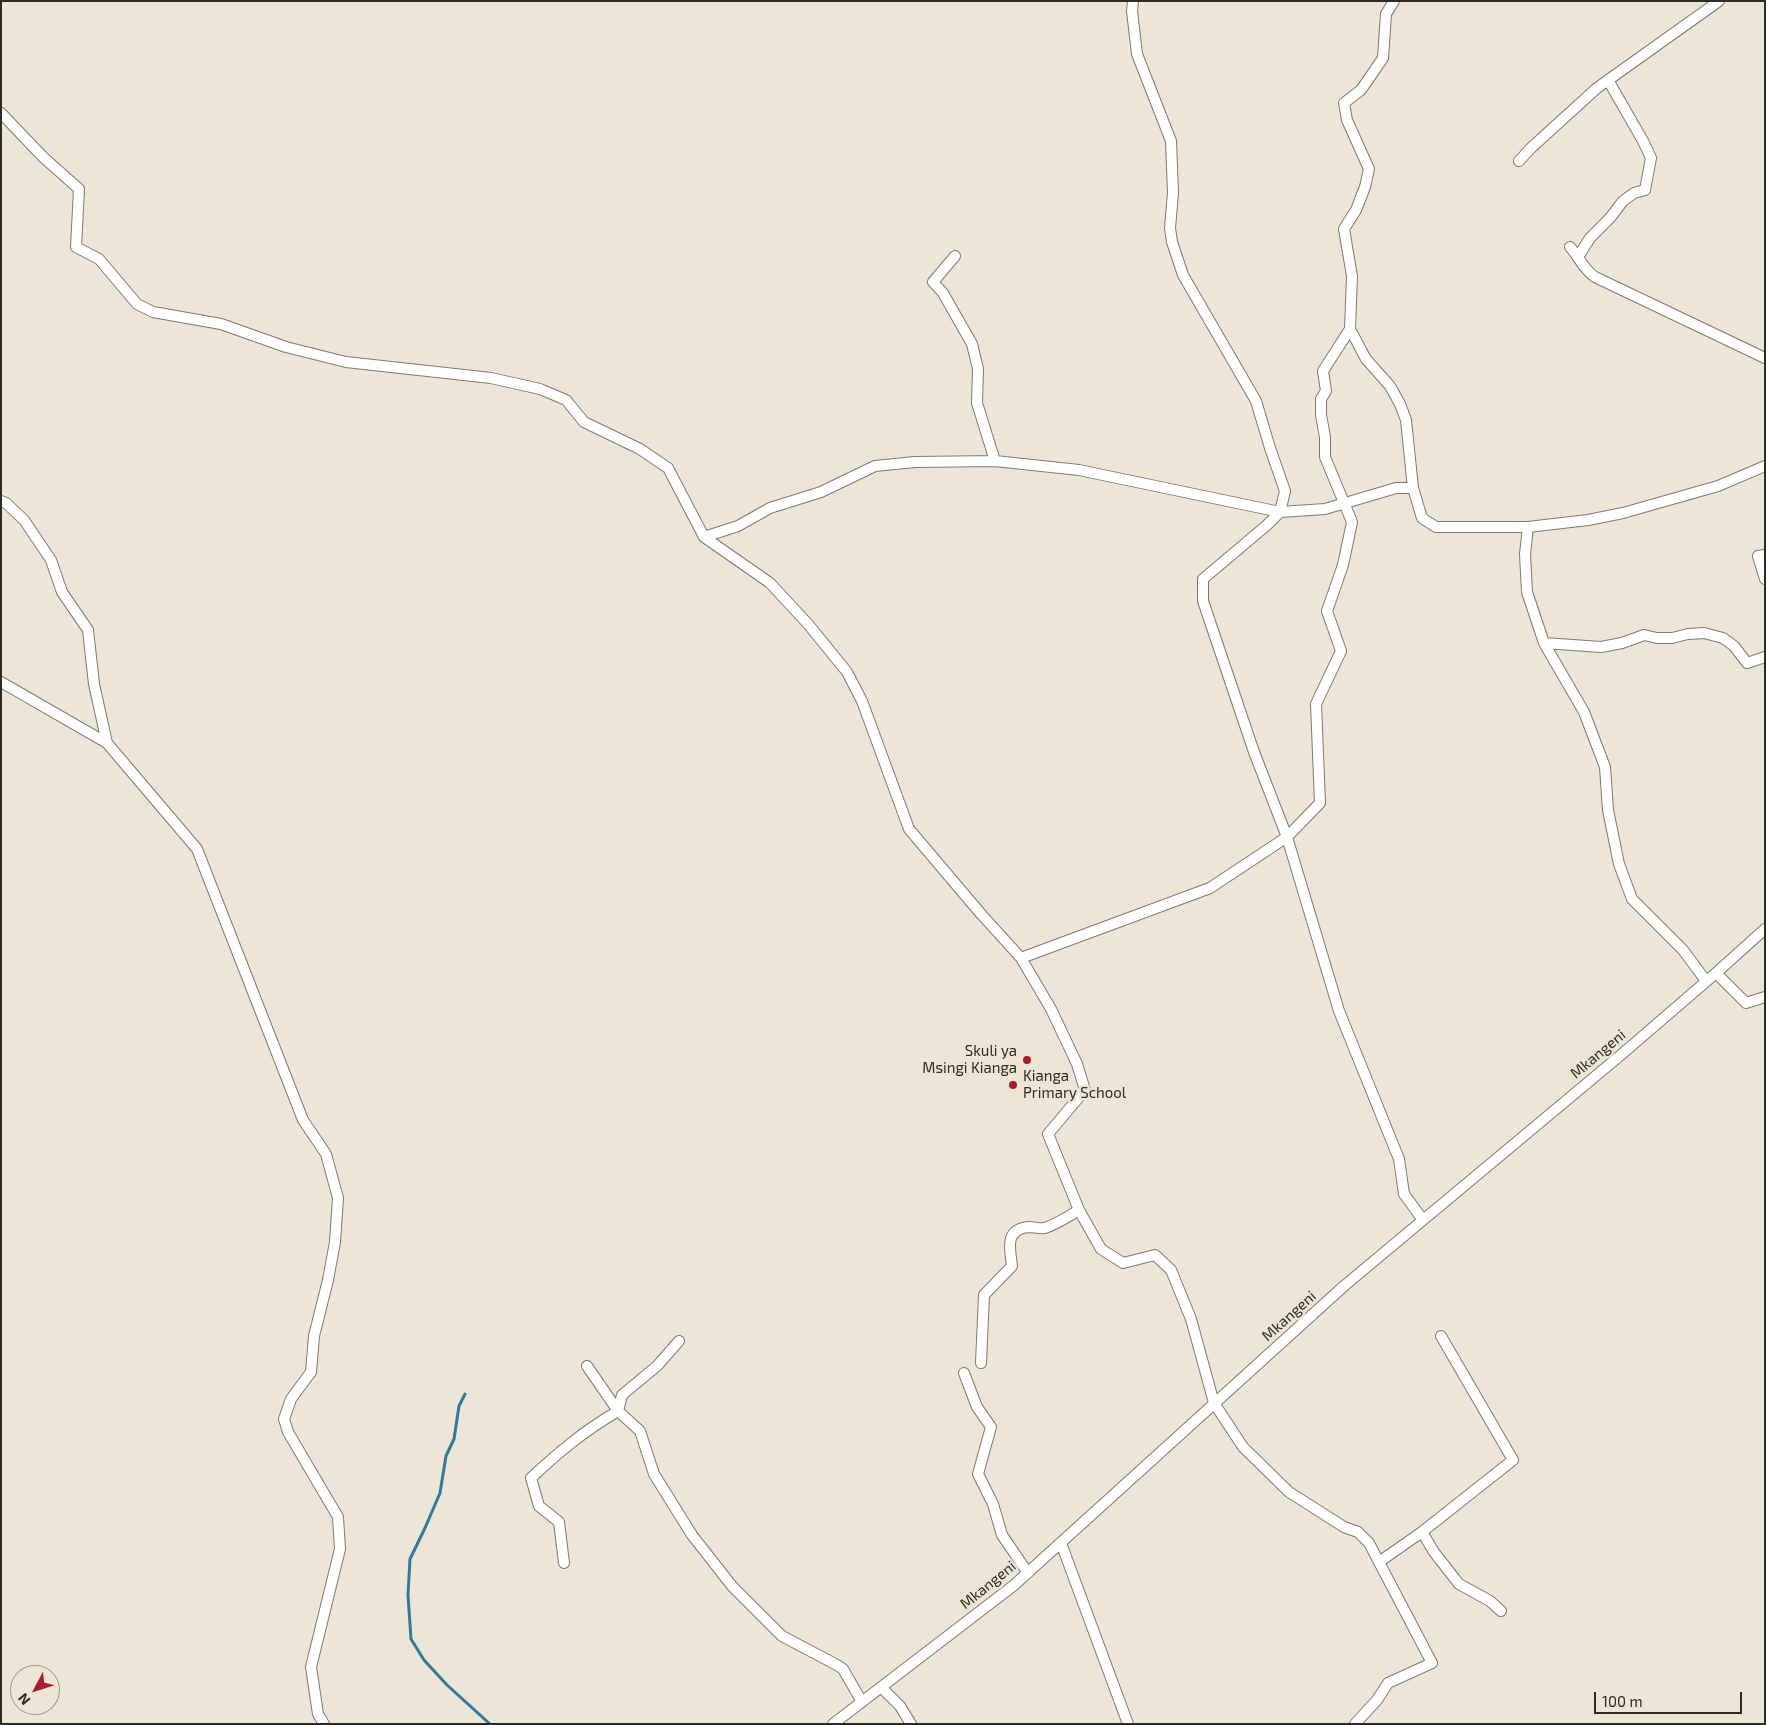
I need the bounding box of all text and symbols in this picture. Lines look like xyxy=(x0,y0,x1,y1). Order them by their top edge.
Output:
street label: Mkangeni xyxy=(1567,1026,1629,1082)
place label: Skuli ya Msingi Kianga xyxy=(922,1042,1017,1077)
marker: Skuli ya Msingi Kianga xyxy=(1021,1054,1033,1066)
place label: Kianga Primary School xyxy=(1023,1067,1126,1102)
marker: Kianga Primary School xyxy=(1007,1079,1019,1091)
street label: Mkangeni xyxy=(1258,1287,1320,1345)
street label: Mkangeni xyxy=(956,1557,1020,1613)
north arrow xyxy=(10,1665,60,1715)
scale bar xyxy=(1596,1682,1744,1714)
text: N xyxy=(14,1690,34,1709)
text: 100 m xyxy=(1602,1692,1643,1710)

